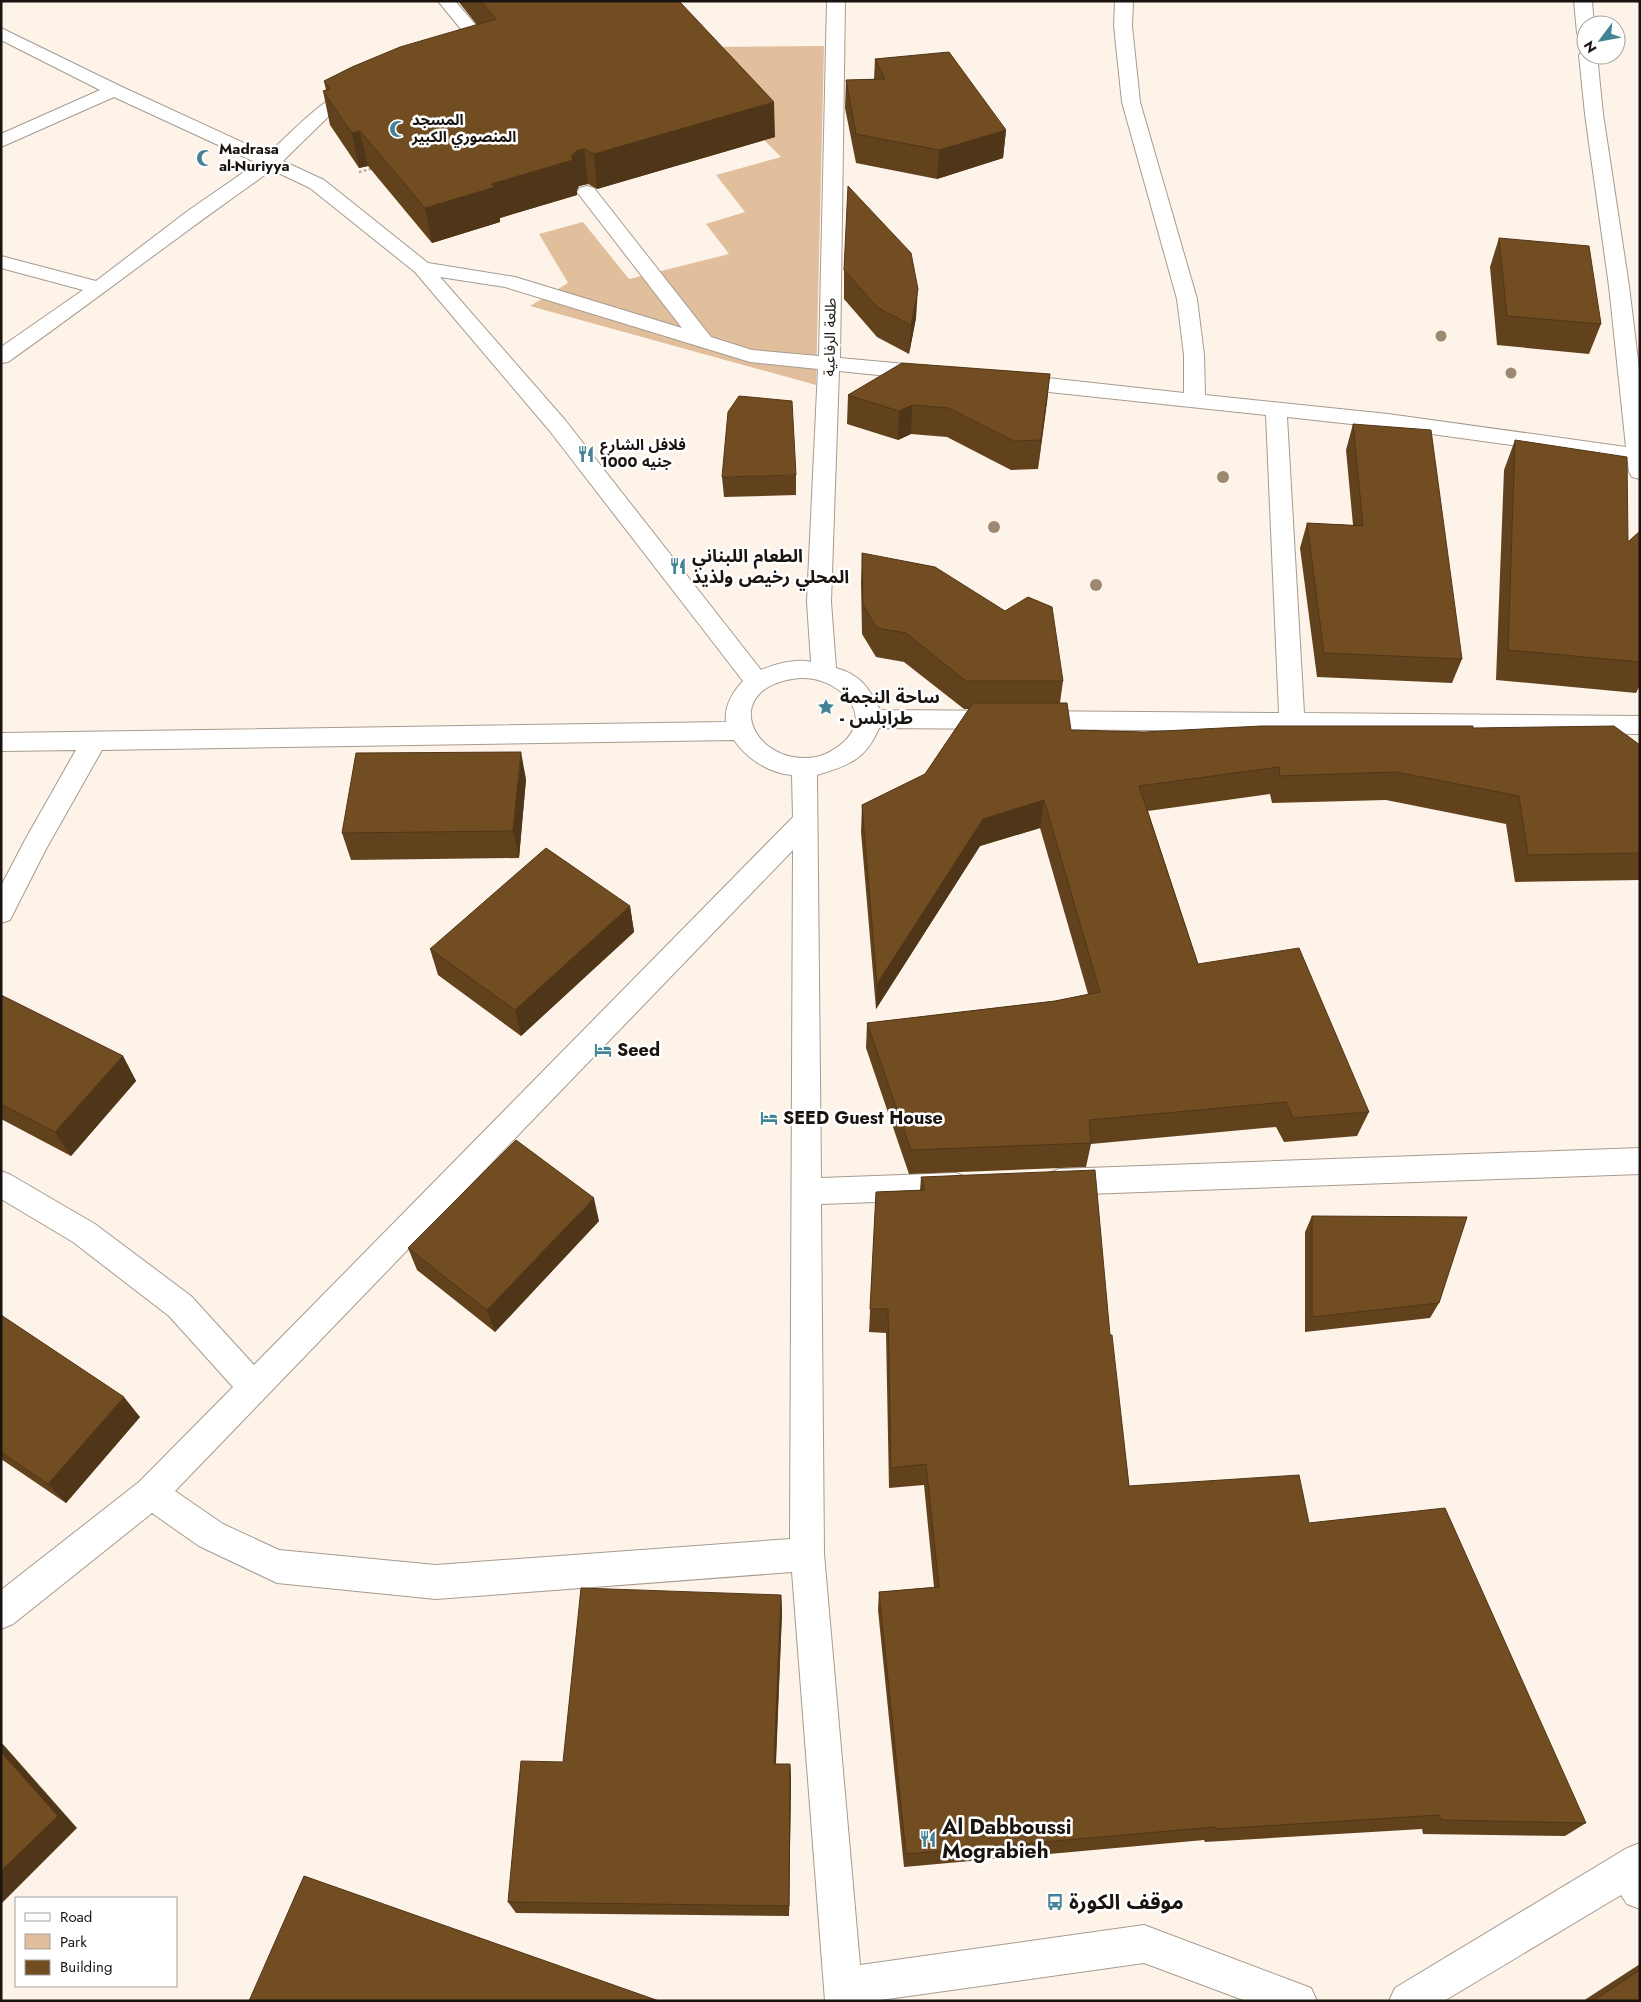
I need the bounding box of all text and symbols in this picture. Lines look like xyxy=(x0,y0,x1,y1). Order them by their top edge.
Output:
north arrow xyxy=(1576,15,1626,65)
text: N xyxy=(1579,37,1601,57)
place label: المسجد المنصوري الكبير xyxy=(411,109,516,148)
mosque icon: المسجد المنصوري الكبير xyxy=(388,119,408,139)
place label: Madrasa al-Nuriyya xyxy=(219,138,289,177)
mosque icon: Madrasa al-Nuriyya xyxy=(195,148,215,168)
street label: طلعة الرفاعية xyxy=(818,297,842,377)
place label: فلافل الشارع 1000 جنيه xyxy=(600,434,686,473)
restaurant icon: فلافل الشارع 1000 جنيه xyxy=(576,444,596,464)
place label: الطعام اللبناني المحلي رخيص ولذيذ xyxy=(692,543,849,591)
restaurant icon: الطعام اللبناني المحلي رخيص ولذيذ xyxy=(668,556,688,576)
place label: ساحة النجمة - طرابلس xyxy=(840,684,940,731)
place icon: ساحة النجمة - طرابلس xyxy=(816,697,836,717)
place label: Seed xyxy=(617,1037,660,1063)
hotel icon: Seed xyxy=(593,1040,613,1060)
place label: SEED Guest House xyxy=(783,1105,943,1131)
hotel icon: SEED Guest House xyxy=(759,1108,779,1128)
place label: Al Dabboussi Mograbieh xyxy=(941,1812,1071,1866)
restaurant icon: Al Dabboussi Mograbieh xyxy=(918,1829,938,1849)
place label: موقف الكورة xyxy=(1069,1887,1184,1917)
bus stop icon: موقف الكورة xyxy=(1045,1892,1065,1912)
legend xyxy=(15,1897,178,1987)
text: Road xyxy=(60,1906,92,1928)
text: Park xyxy=(60,1931,87,1953)
text: Building xyxy=(60,1956,112,1978)

